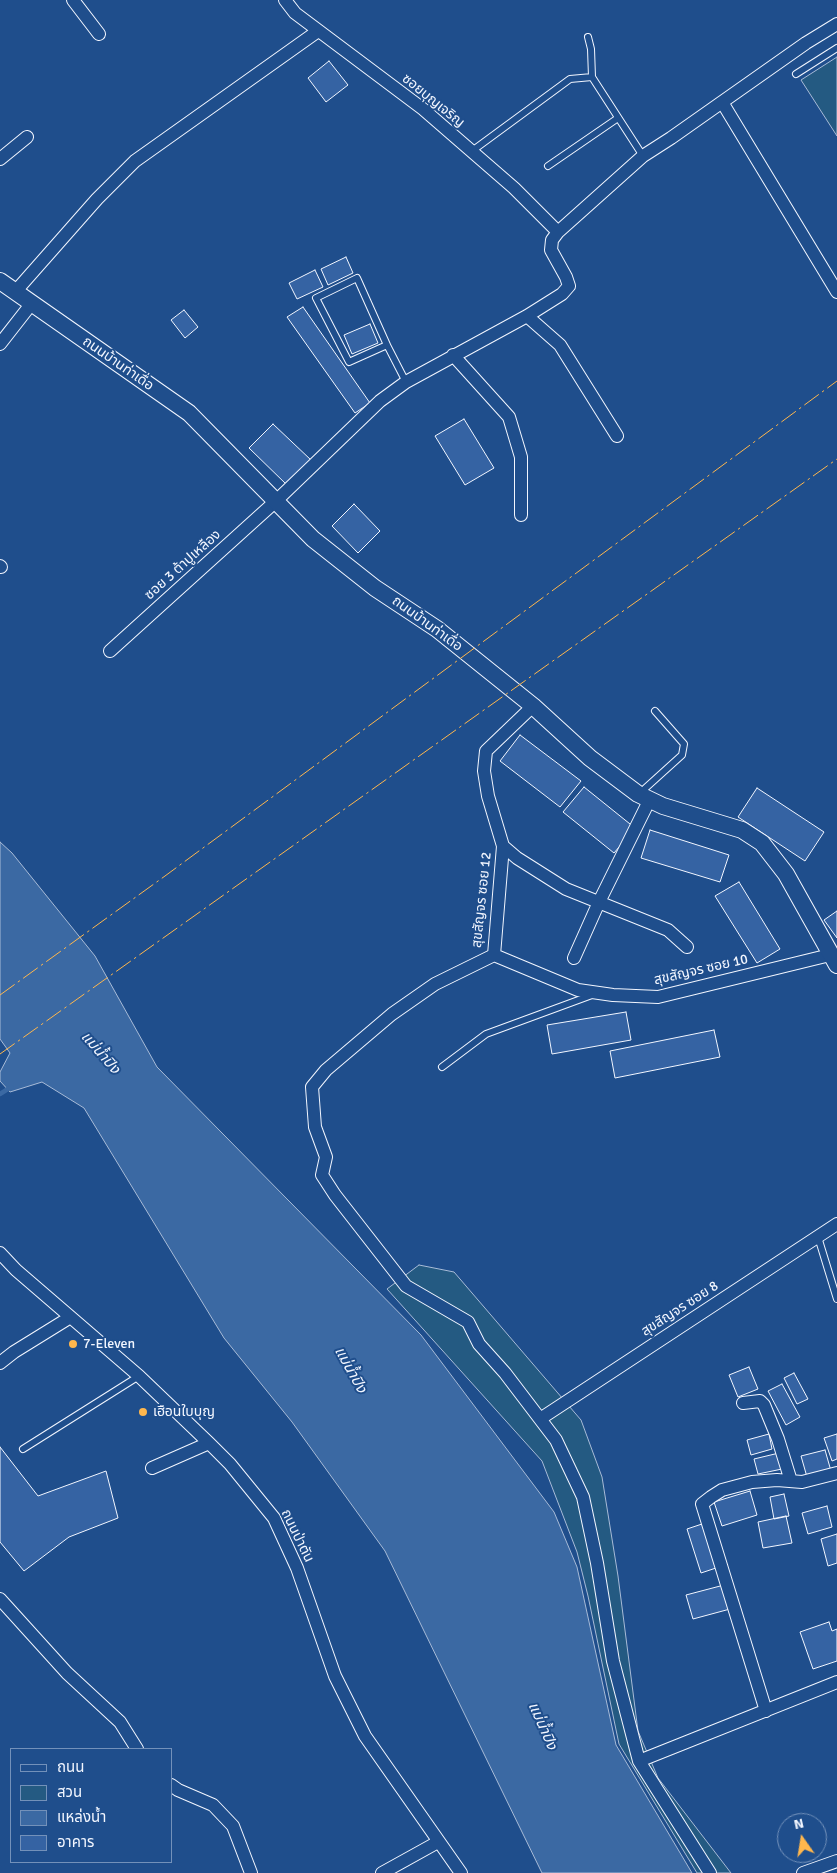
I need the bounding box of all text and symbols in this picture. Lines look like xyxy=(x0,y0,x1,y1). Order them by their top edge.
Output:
street label: ซอยบุญเจริญ xyxy=(398,71,468,131)
street label: ถนนบ้านท่าเดื่อ xyxy=(79,333,157,395)
street label: ซอย 3 ต้าปูเหลือง xyxy=(141,526,225,604)
street label: ถนนบ้านท่าเดื่อ xyxy=(388,593,466,655)
street label: สุขสัญจร ซอย 12 xyxy=(469,851,495,949)
street label: สุขสัญจร ซอย 10 xyxy=(652,951,750,989)
water label: แม่น้ำปิง xyxy=(77,1028,123,1078)
street label: สุขสัญจร ซอย 8 xyxy=(638,1278,722,1340)
place label: 7-Eleven xyxy=(83,1336,135,1352)
marker: 7-Eleven xyxy=(67,1338,79,1350)
water label: แม่น้ำปิง xyxy=(330,1344,370,1396)
place label: เฮือนใบบุญ xyxy=(153,1404,215,1420)
marker: เฮือนใบบุญ xyxy=(137,1406,149,1418)
street label: ถนนป่าตัน xyxy=(277,1507,317,1565)
water label: แม่น้ำปิง xyxy=(524,1699,560,1753)
legend xyxy=(10,1748,172,1863)
text: ถนน xyxy=(57,1758,84,1776)
text: สวน xyxy=(57,1783,82,1801)
text: แหล่งน้ำ xyxy=(57,1808,106,1826)
north arrow xyxy=(777,1813,827,1863)
text: N xyxy=(792,1814,805,1833)
text: อาคาร xyxy=(57,1833,94,1851)

